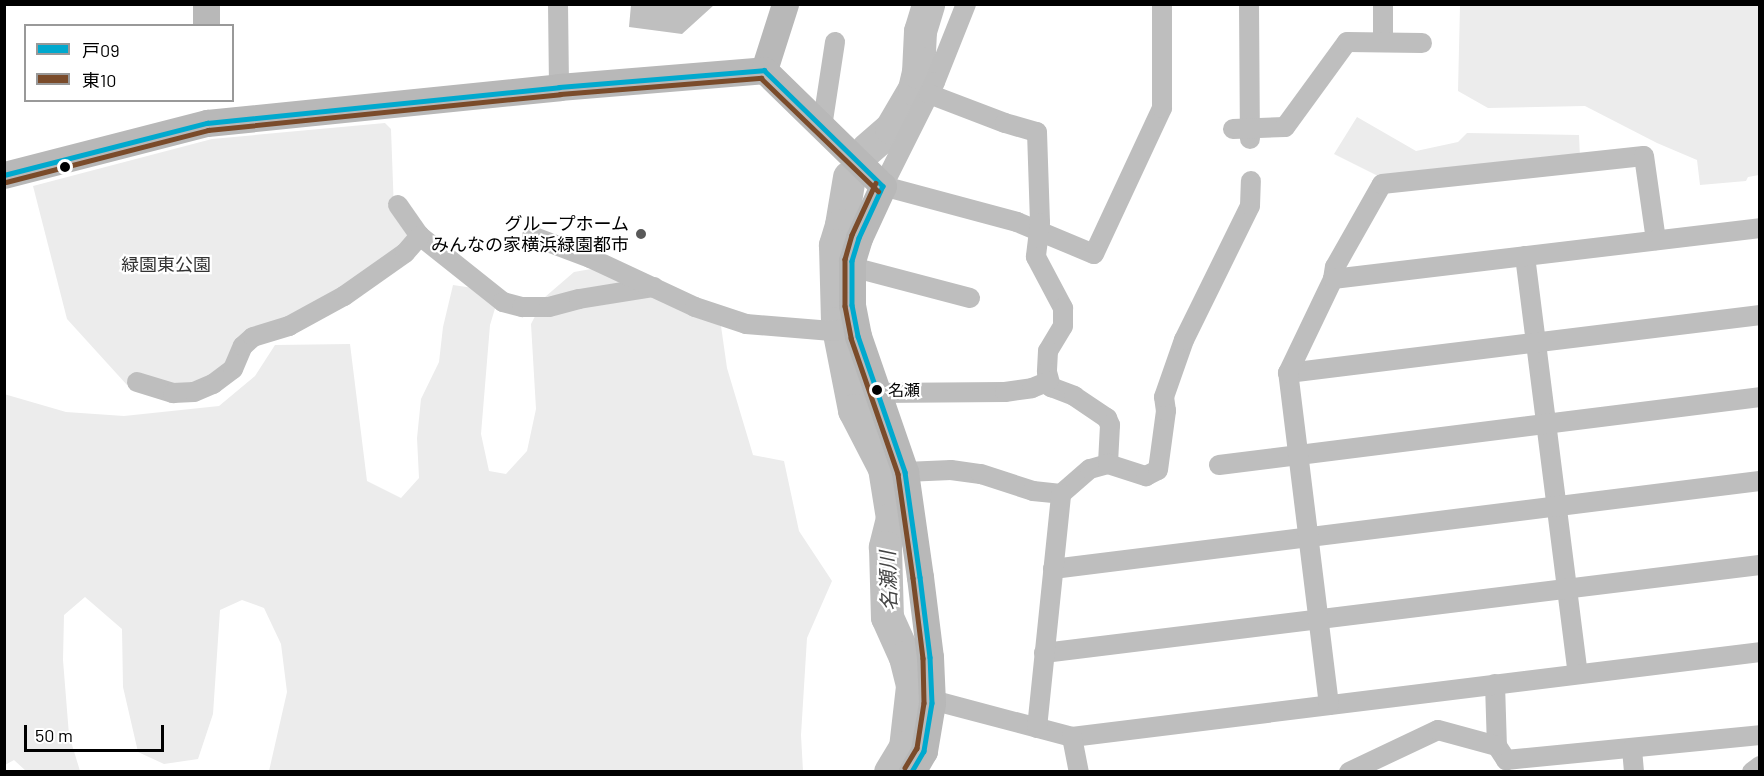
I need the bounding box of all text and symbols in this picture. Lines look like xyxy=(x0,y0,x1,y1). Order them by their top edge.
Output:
legend xyxy=(24,24,234,102)
text: 戸09 xyxy=(82,39,120,61)
text: 東10 xyxy=(82,69,116,91)
unlabelled marker xyxy=(59,161,71,173)
place label: グループホーム みんなの家横浜緑園都市 xyxy=(431,213,629,256)
marker: グループホーム みんなの家横浜緑園都市 xyxy=(634,227,648,241)
park label: 緑園東公園 xyxy=(121,253,211,275)
place label: 名瀬 xyxy=(888,380,920,400)
marker: 名瀬 xyxy=(871,384,883,396)
water label: 名瀬川 xyxy=(875,551,901,611)
scale bar xyxy=(27,713,166,751)
text: 50 m xyxy=(35,724,73,746)

